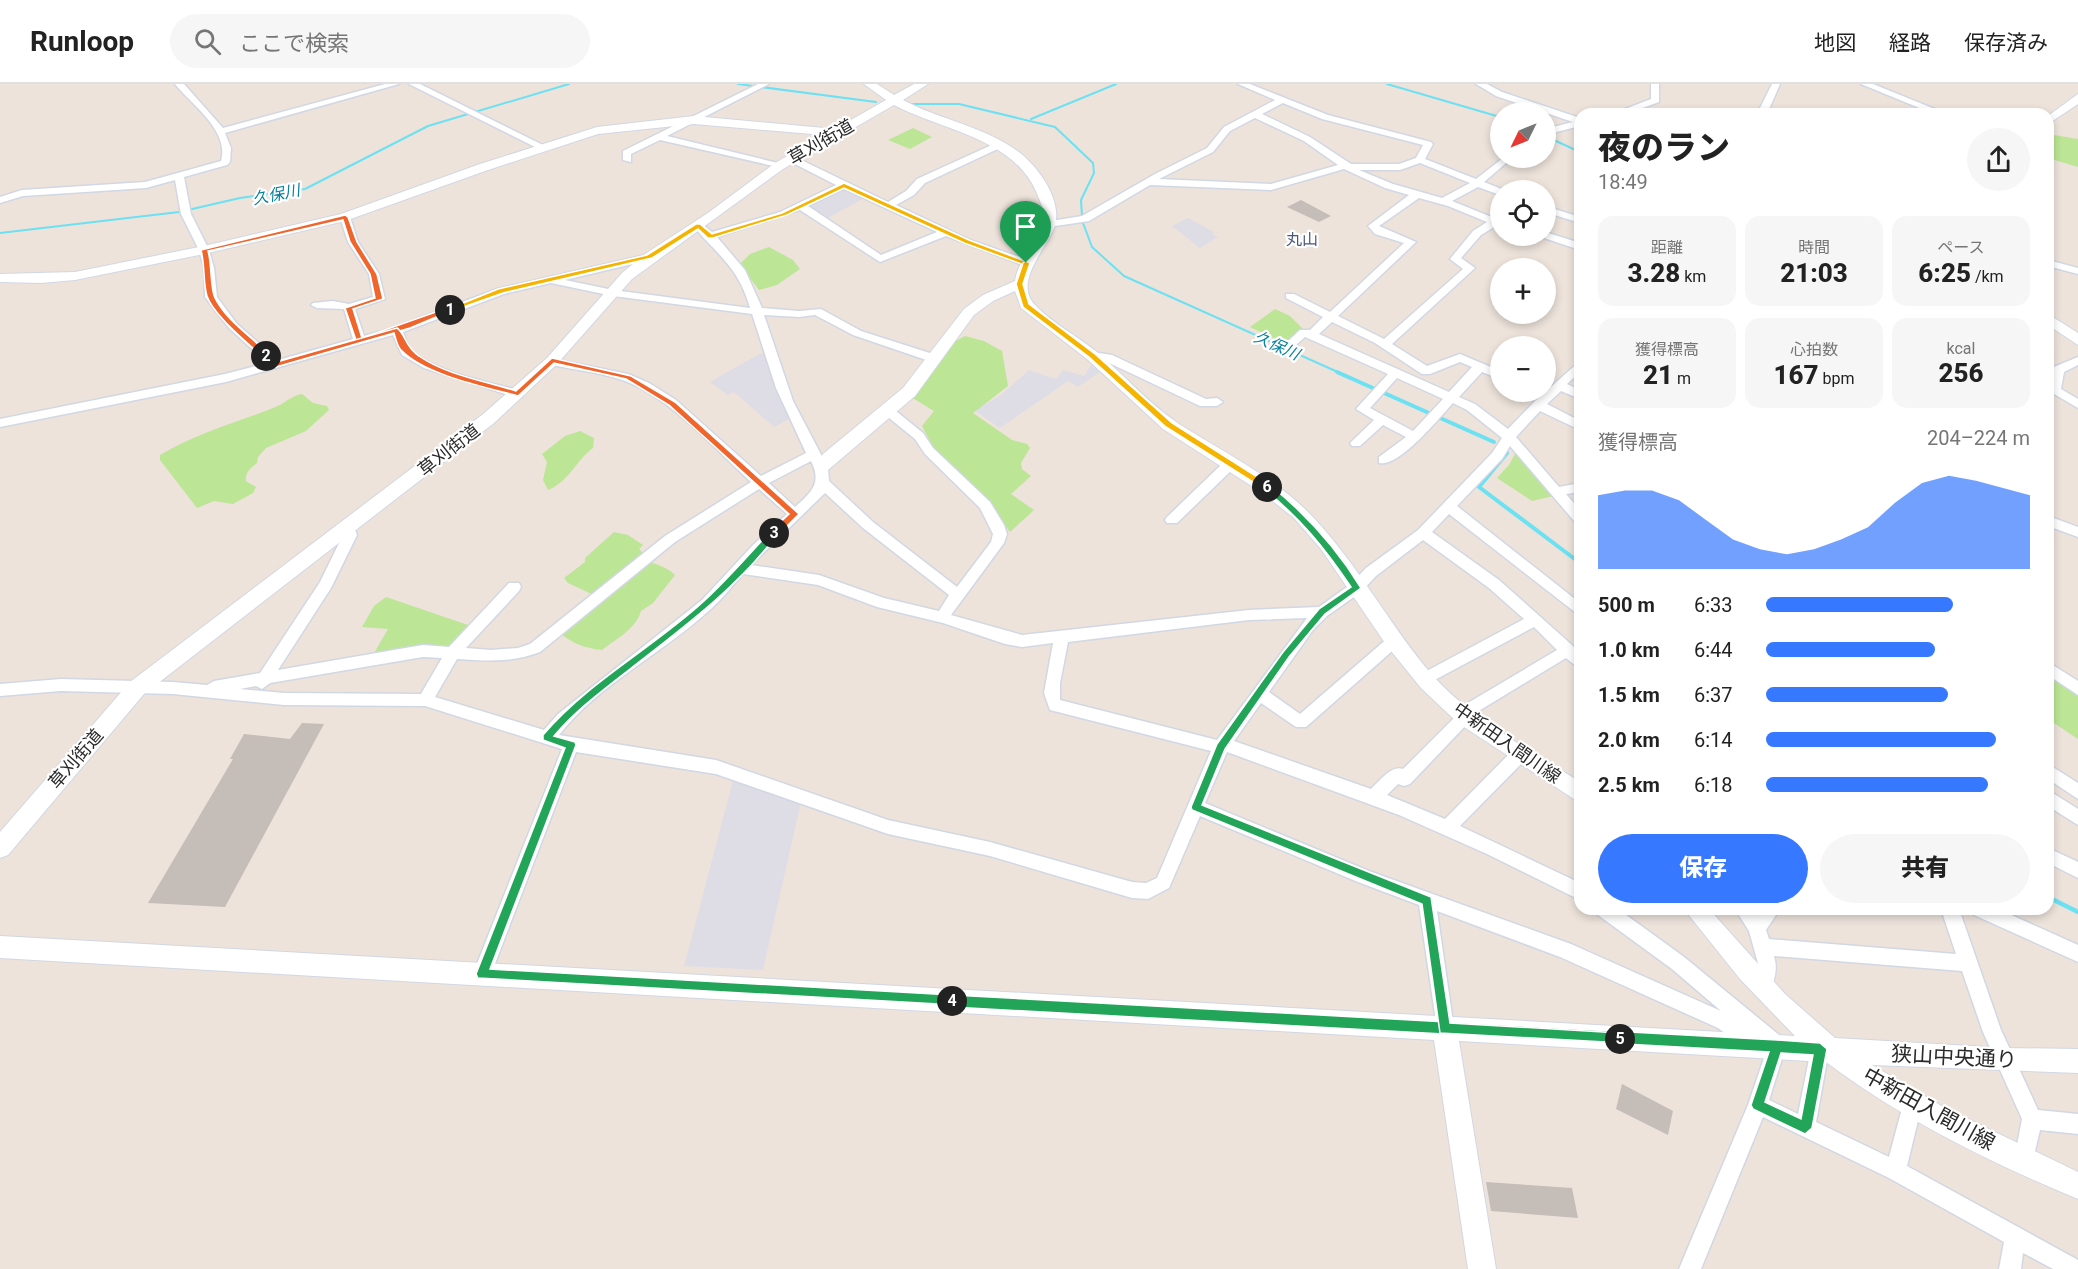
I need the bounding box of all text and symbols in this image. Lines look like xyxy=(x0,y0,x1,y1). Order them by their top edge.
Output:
search box xyxy=(170,14,590,68)
text: Runloop xyxy=(30,25,134,58)
icon: search xyxy=(191,25,224,58)
text: ここで検索 xyxy=(239,31,349,56)
text: 地図 xyxy=(1814,31,1856,55)
text: 経路 xyxy=(1889,31,1931,55)
text: 保存済み xyxy=(1964,31,2048,55)
north arrow xyxy=(1490,102,1556,168)
map controls xyxy=(1490,102,1556,402)
street label: 草刈街道 xyxy=(784,114,857,169)
text: 夜のラン xyxy=(1598,128,1730,167)
button: share xyxy=(1967,128,2030,191)
text: 18:49 xyxy=(1598,170,1648,194)
water label: 久保川 xyxy=(251,180,303,208)
button: locate xyxy=(1490,180,1556,246)
pin xyxy=(1000,201,1051,263)
icon: arrive xyxy=(1009,210,1042,243)
district label: 丸山 xyxy=(1286,230,1318,249)
text: 距離 xyxy=(1651,238,1683,257)
text: 時間 xyxy=(1798,238,1830,257)
text: ペース xyxy=(1937,238,1985,257)
button: + xyxy=(1490,258,1556,324)
text: 3.28 xyxy=(1628,258,1680,288)
text: 21:03 xyxy=(1780,258,1848,288)
text: 6:25 xyxy=(1918,258,1971,288)
text: km xyxy=(1680,267,1706,286)
text: /km xyxy=(1971,267,2004,286)
pin: 1 xyxy=(435,295,465,325)
text: 1 xyxy=(445,300,455,319)
water label: 久保川 xyxy=(1251,327,1304,365)
button: − xyxy=(1490,336,1556,402)
text: kcal xyxy=(1947,339,1975,358)
text: 獲得標高 xyxy=(1635,340,1699,359)
text: 心拍数 xyxy=(1790,340,1838,359)
pin: 2 xyxy=(251,341,281,371)
text: 2 xyxy=(261,346,271,365)
text: 256 xyxy=(1939,358,1983,388)
text: 21 xyxy=(1643,360,1673,390)
text: 167 xyxy=(1774,360,1819,390)
text: m xyxy=(1673,369,1691,388)
text: bpm xyxy=(1819,369,1854,388)
street label: 草刈街道 xyxy=(414,419,484,480)
text: 204–224 m xyxy=(1927,426,2030,450)
text: 獲得標高 xyxy=(1598,430,1678,454)
pin: 6 xyxy=(1252,472,1282,502)
text: 6 xyxy=(1262,477,1272,496)
pin: 3 xyxy=(759,518,789,548)
text: 3 xyxy=(769,523,779,542)
text: 500 m xyxy=(1598,593,1655,617)
text: 6:33 xyxy=(1694,593,1733,617)
text: 1.0 km xyxy=(1598,638,1660,662)
text: 6:44 xyxy=(1694,638,1733,662)
text: 1.5 km xyxy=(1598,683,1660,707)
text: 6:37 xyxy=(1694,683,1733,707)
street label: 中新田入間川線 xyxy=(1450,698,1565,787)
street label: 草刈街道 xyxy=(44,725,107,793)
text: 2.0 km xyxy=(1598,728,1660,752)
text: 6:14 xyxy=(1694,728,1733,752)
text: 2.5 km xyxy=(1598,773,1660,797)
text: 6:18 xyxy=(1694,773,1733,797)
button: 保存 xyxy=(1598,834,1808,903)
button: 共有 xyxy=(1820,834,2030,903)
pin: 4 xyxy=(937,986,967,1016)
text: 4 xyxy=(947,991,957,1010)
pin: 5 xyxy=(1605,1024,1635,1054)
text: 5 xyxy=(1615,1029,1625,1048)
street label: 狭山中央通り xyxy=(1890,1042,2018,1072)
street label: 中新田入間川線 xyxy=(1859,1063,1999,1155)

